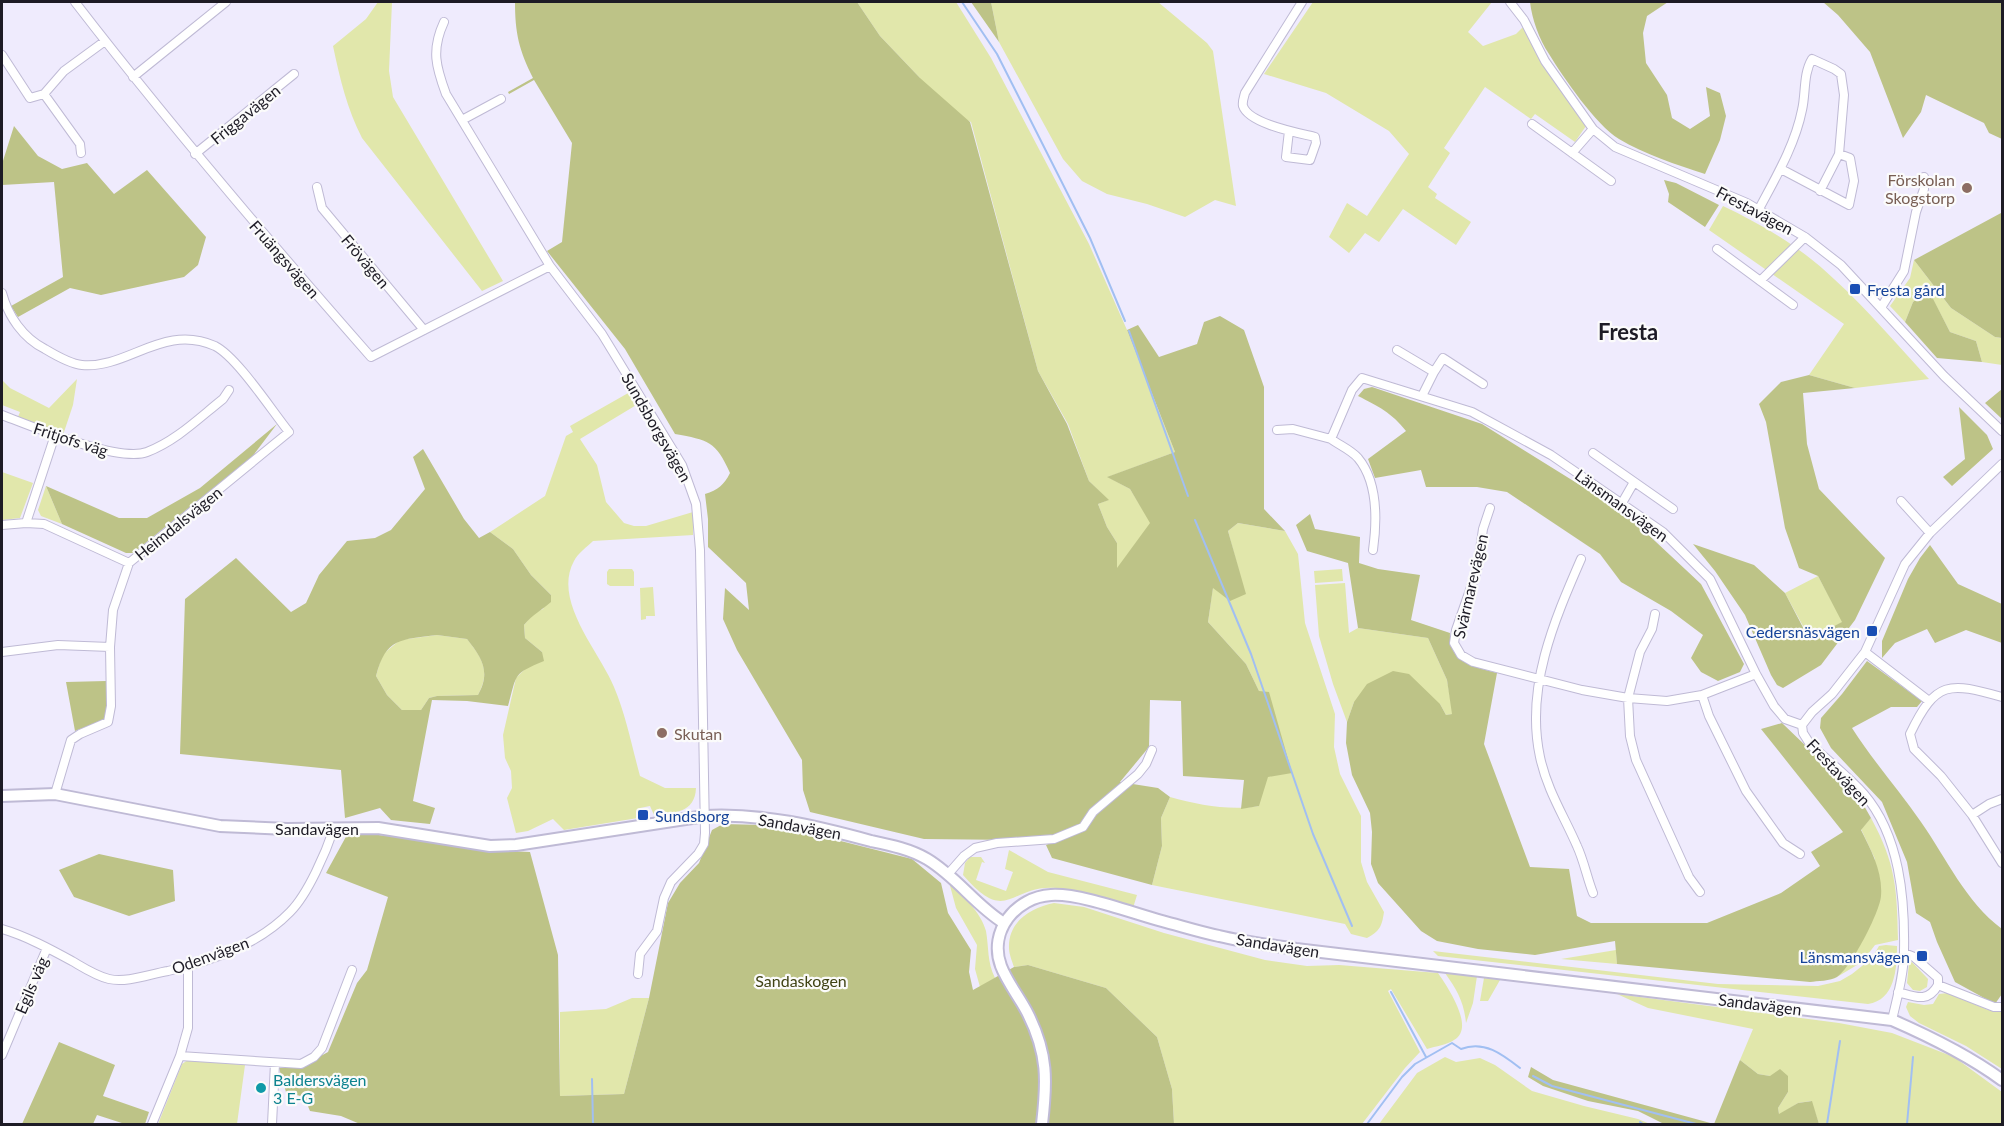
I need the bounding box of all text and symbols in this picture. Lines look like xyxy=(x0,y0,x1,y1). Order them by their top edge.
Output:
street label: Friggavägen xyxy=(206,80,284,148)
place label: Förskolan Skogstorp xyxy=(1885,170,1955,207)
marker: Förskolan Skogstorp xyxy=(1960,181,1974,195)
street label: Frestavägen xyxy=(1713,182,1797,238)
street label: Fruängsvägen xyxy=(246,216,324,302)
street label: Frövägen xyxy=(338,230,394,292)
place label: Fresta gård xyxy=(1867,280,1945,299)
marker: Fresta gård xyxy=(1848,282,1862,296)
district label: Fresta xyxy=(1598,318,1658,345)
street label: Sundsborgsvägen xyxy=(618,369,696,485)
street label: Fritjofs väg xyxy=(31,418,111,460)
street label: Länsmansvägen xyxy=(1572,465,1672,545)
street label: Heimdalsvägen xyxy=(131,482,225,564)
street label: Svärmarevägen xyxy=(1449,532,1491,640)
place label: Cedersnäsvägen xyxy=(1746,622,1860,641)
marker: Cedersnäsvägen xyxy=(1865,624,1879,638)
place label: Skutan xyxy=(674,724,722,743)
marker: Skutan xyxy=(655,726,669,740)
street label: Frestavägen xyxy=(1803,735,1875,809)
place label: Sundsborg xyxy=(655,806,729,825)
marker: Sundsborg xyxy=(636,808,650,822)
street label: Sandavägen xyxy=(757,809,843,843)
street label: Sandavägen xyxy=(275,819,359,838)
street label: Sandavägen xyxy=(1235,929,1321,961)
street label: Odenvägen xyxy=(169,932,251,978)
place label: Länsmansvägen xyxy=(1800,947,1910,966)
marker: Länsmansvägen xyxy=(1915,949,1929,963)
street label: Egils väg xyxy=(11,954,51,1016)
park label: Sandaskogen xyxy=(755,971,847,990)
street label: Sandavägen xyxy=(1717,989,1803,1019)
place label: Baldersvägen 3 E-G xyxy=(273,1070,367,1107)
marker: Baldersvägen 3 E-G xyxy=(254,1081,268,1095)

